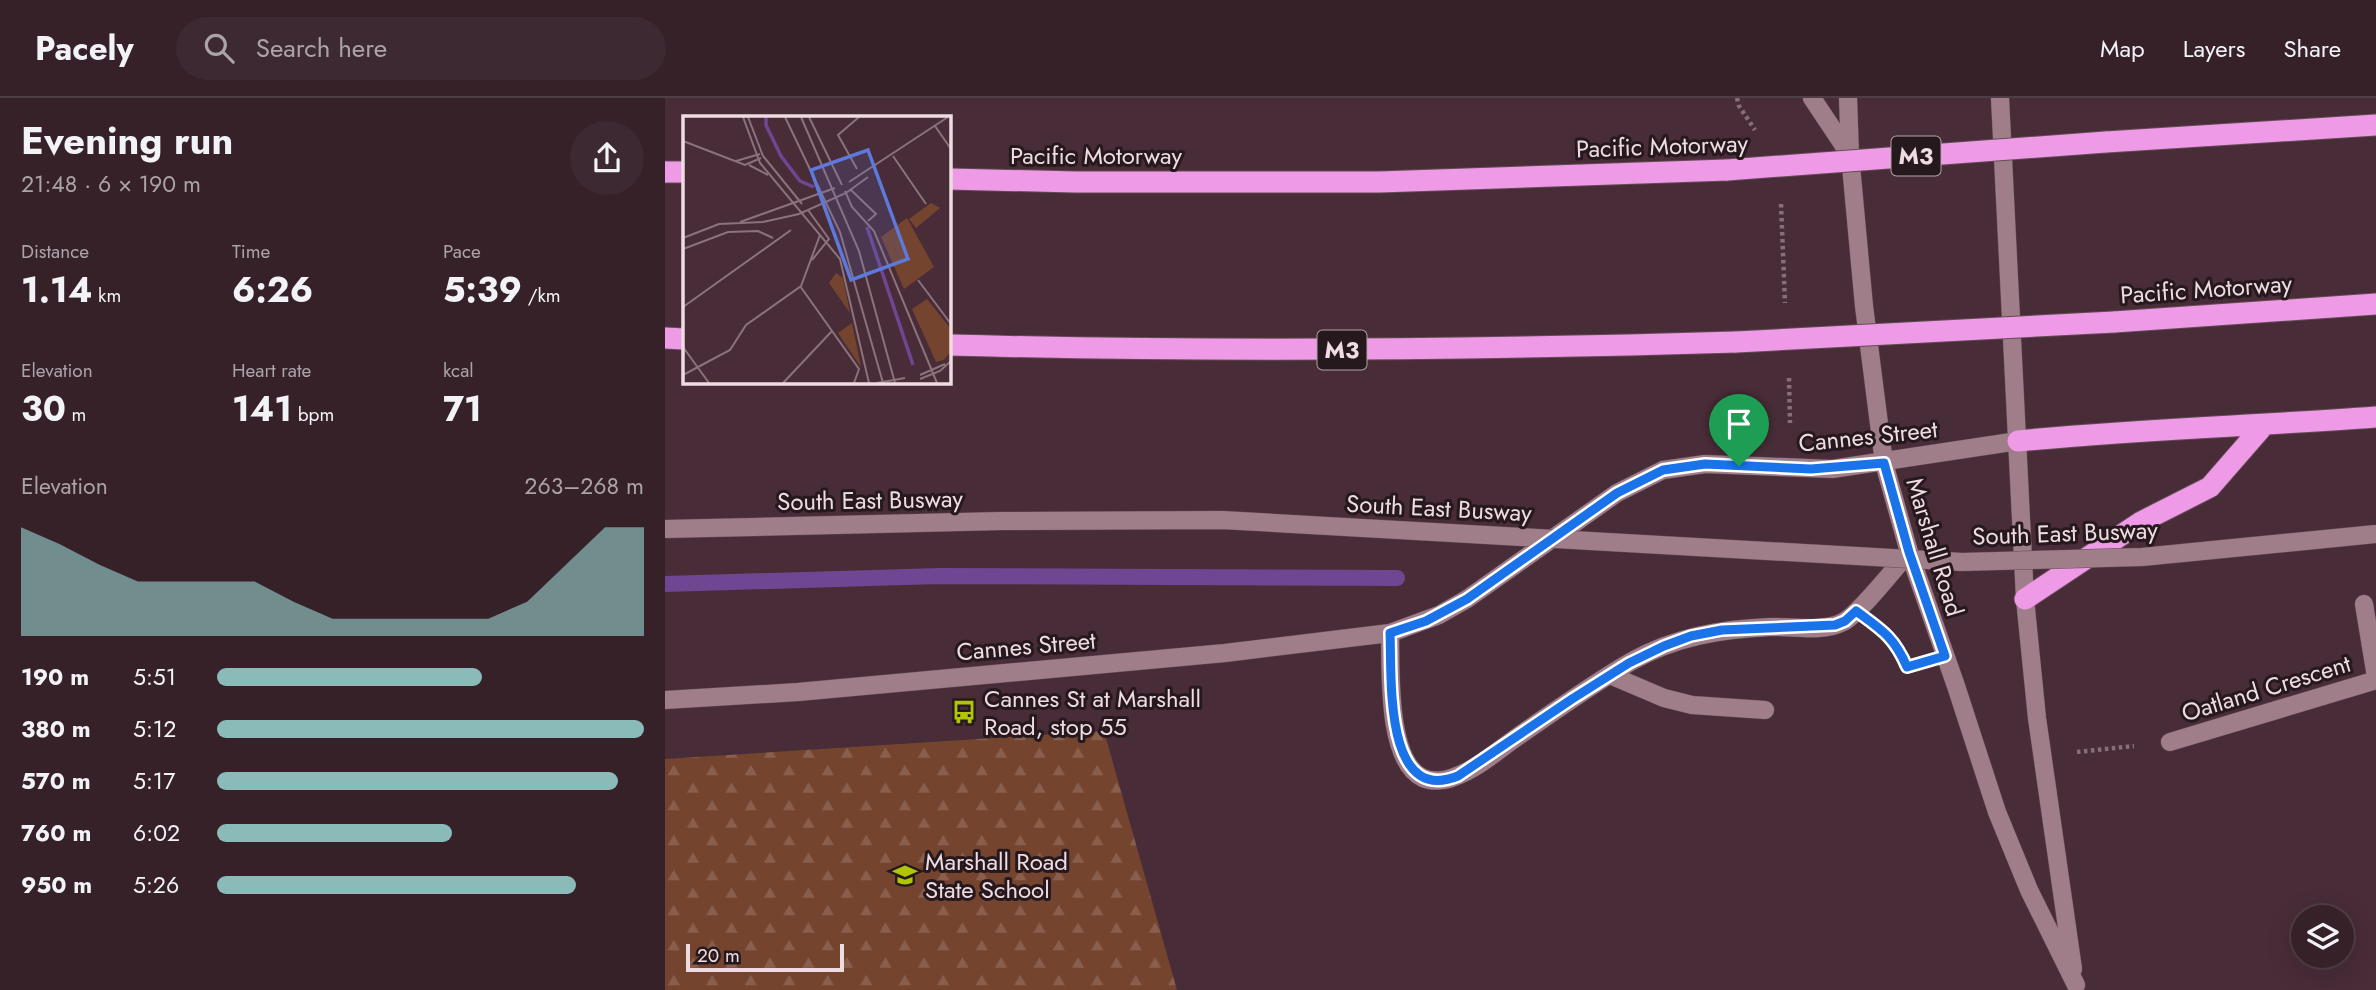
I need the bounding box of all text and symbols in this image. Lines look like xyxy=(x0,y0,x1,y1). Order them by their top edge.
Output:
search box xyxy=(176,17,666,80)
text: Pacely xyxy=(35,25,134,72)
icon: search xyxy=(200,29,238,67)
text: Search here xyxy=(256,29,387,67)
text: Map xyxy=(2100,31,2145,66)
text: Layers xyxy=(2183,31,2245,66)
text: Share xyxy=(2283,31,2341,66)
text: Evening run xyxy=(21,113,233,168)
inset map xyxy=(683,116,950,383)
button: share xyxy=(570,121,644,195)
street label: Pacific Motorway xyxy=(1575,125,1749,166)
road number: M3 xyxy=(1891,137,1941,176)
street label: Pacific Motorway xyxy=(1010,138,1182,173)
text: 21:48 · 6 × 190 m xyxy=(21,167,201,201)
text: Distance xyxy=(21,238,89,265)
text: Time xyxy=(232,238,270,265)
text: Pace xyxy=(443,238,481,265)
text: 1.14 xyxy=(21,265,92,315)
text: 6:26 xyxy=(232,265,313,315)
text: 5:39 xyxy=(443,265,522,315)
street label: Pacific Motorway xyxy=(2119,266,2294,312)
text: km xyxy=(92,282,121,309)
text: /km xyxy=(522,282,561,309)
road number: M3 xyxy=(1317,330,1367,370)
text: Elevation xyxy=(21,357,93,384)
text: Heart rate xyxy=(232,357,311,384)
text: kcal xyxy=(443,357,474,384)
text: 30 xyxy=(21,384,66,434)
text: 141 xyxy=(232,384,292,434)
text: 71 xyxy=(443,384,482,434)
pin xyxy=(1709,394,1769,466)
text: m xyxy=(66,401,86,428)
text: bpm xyxy=(292,401,334,428)
icon: arrive xyxy=(1720,405,1758,443)
street label: Cannes Street xyxy=(1797,411,1940,461)
text: Elevation xyxy=(21,469,108,503)
text: 263–268 m xyxy=(524,469,644,503)
street label: Marshall Road xyxy=(1897,473,1973,621)
street label: South East Busway xyxy=(777,481,964,519)
street label: South East Busway xyxy=(1345,486,1533,530)
street label: South East Busway xyxy=(1972,512,2159,554)
street label: Cannes Street xyxy=(955,622,1097,670)
street label: Oatland Crescent xyxy=(2177,646,2355,730)
text: 190 m xyxy=(21,660,89,694)
text: 5:51 xyxy=(133,660,176,694)
place label: Cannes St at Marshall Road, stop 55 xyxy=(984,681,1201,744)
bus stop icon: Cannes St at Marshall Road, stop 55 xyxy=(950,698,978,726)
text: 380 m xyxy=(21,712,91,746)
text: 5:12 xyxy=(133,712,176,746)
text: 570 m xyxy=(21,764,91,798)
text: 5:17 xyxy=(133,764,175,798)
text: 760 m xyxy=(21,816,91,850)
text: 6:02 xyxy=(133,816,180,850)
place label: Marshall Road State School xyxy=(925,844,1068,907)
school or university icon: Marshall Road State School xyxy=(891,861,919,889)
text: 950 m xyxy=(21,868,92,902)
text: 5:26 xyxy=(133,868,179,902)
map controls xyxy=(2291,905,2354,968)
button: layers xyxy=(2291,905,2354,968)
scale bar xyxy=(686,941,843,973)
text: 20 m xyxy=(697,942,740,969)

